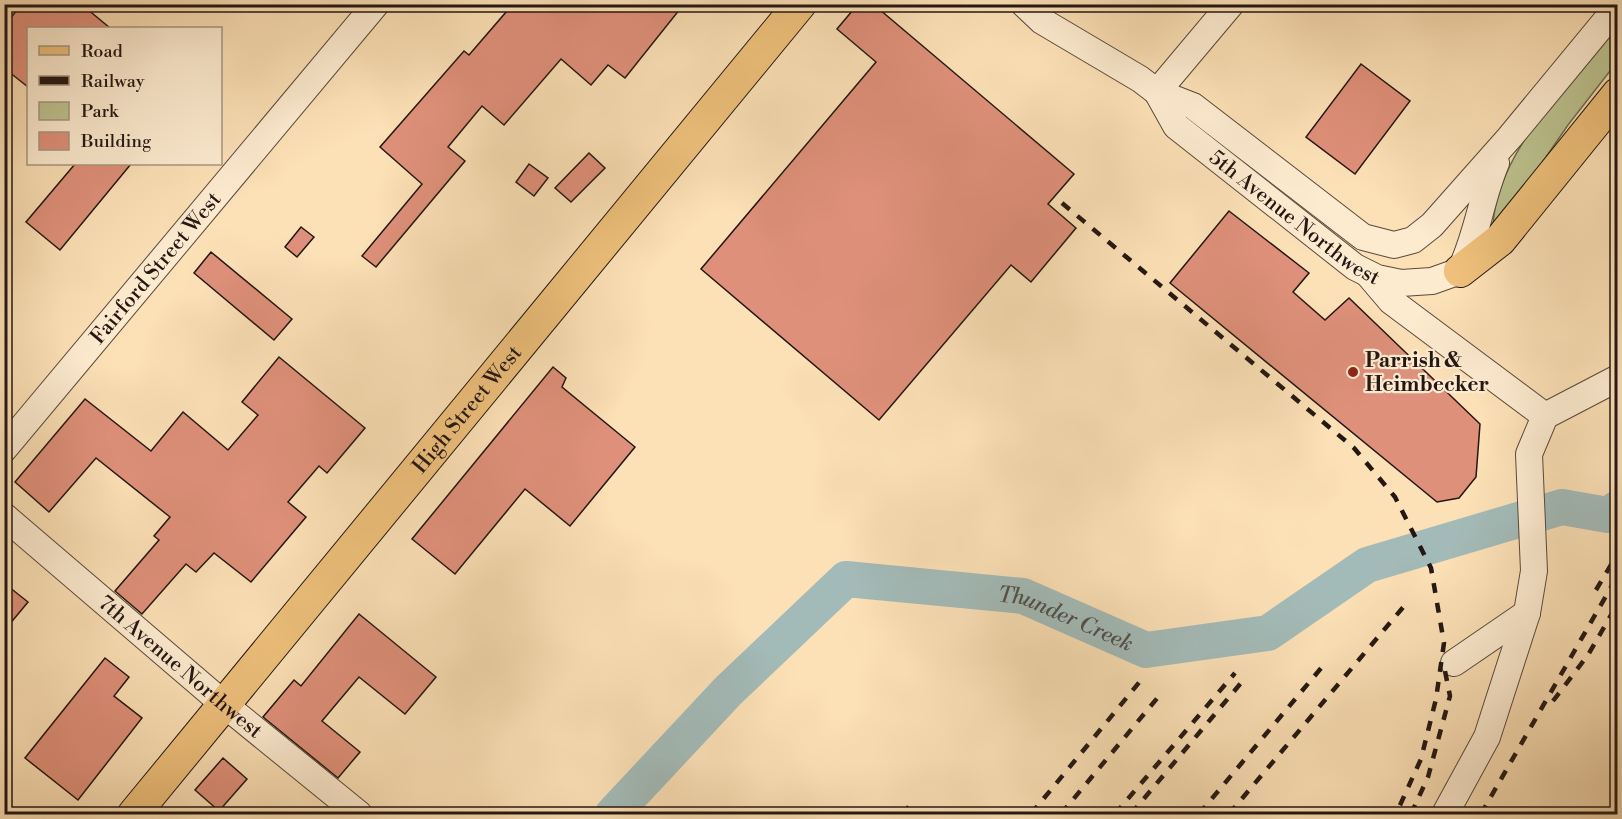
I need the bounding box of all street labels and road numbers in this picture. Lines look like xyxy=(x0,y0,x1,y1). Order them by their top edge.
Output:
street label: 5th Avenue Northwest xyxy=(1203,145,1384,292)
street label: Fairford Street West xyxy=(85,187,228,350)
street label: High Street West xyxy=(407,340,528,479)
street label: 7th Avenue Northwest xyxy=(92,590,268,745)

